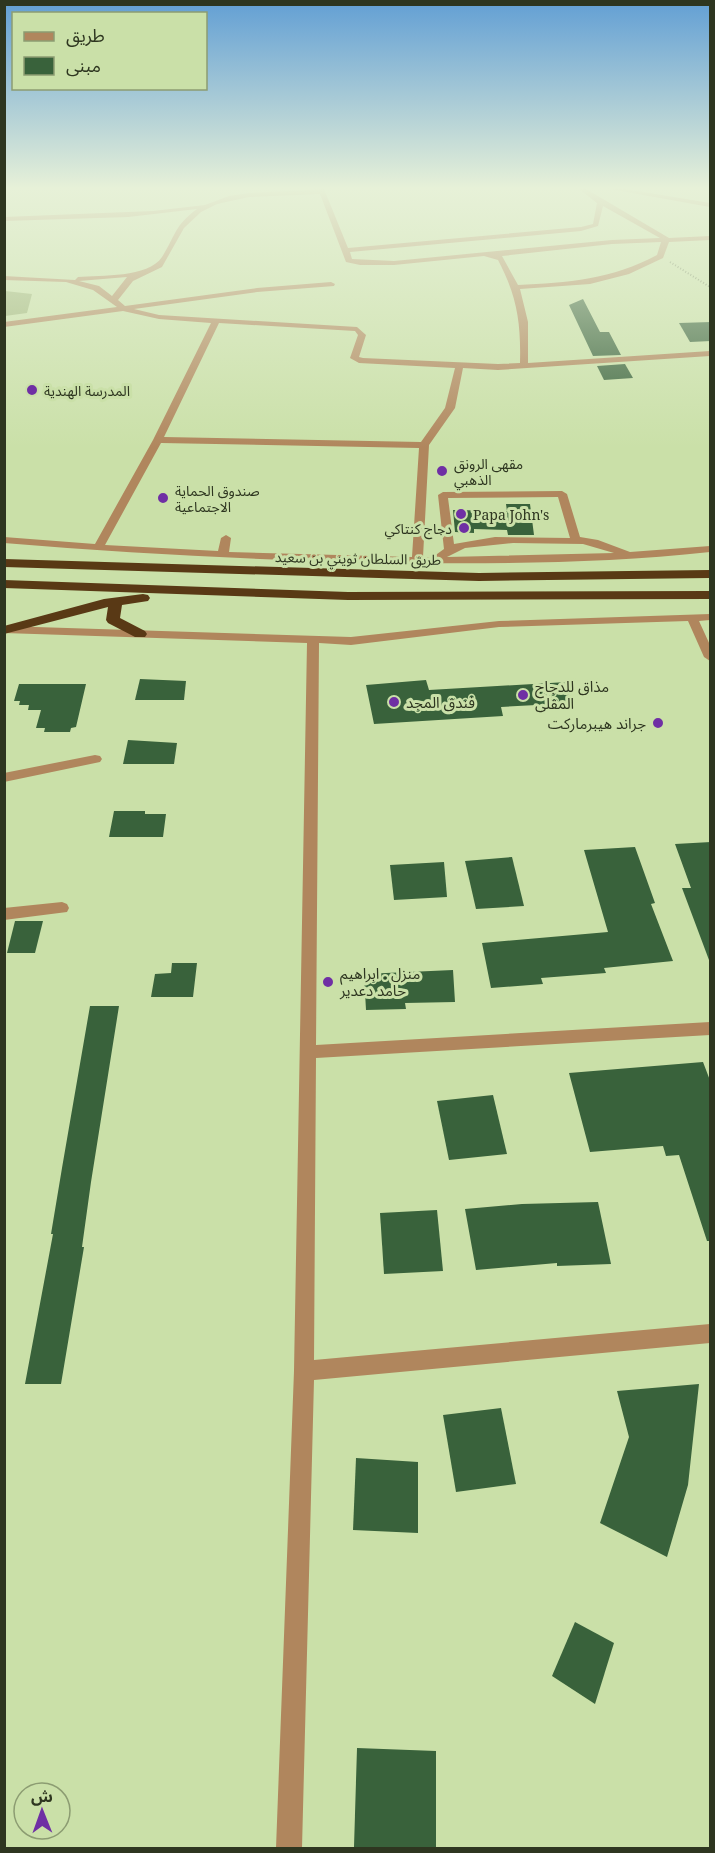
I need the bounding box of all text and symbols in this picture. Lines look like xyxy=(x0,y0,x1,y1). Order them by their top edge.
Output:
legend xyxy=(12,12,207,90)
text: طريق xyxy=(66,23,105,47)
text: مبنى xyxy=(66,53,101,77)
place label: المدرسة الهندية xyxy=(44,381,130,400)
marker: المدرسة الهندية xyxy=(25,383,39,397)
place label: مقهى الرونق الذهبي xyxy=(454,454,523,491)
marker: مقهى الرونق الذهبي xyxy=(435,464,449,478)
place label: صندوق الحماية الاجتماعية xyxy=(175,481,260,516)
marker: صندوق الحماية الاجتماعية xyxy=(156,491,170,505)
place label: Papa John's xyxy=(473,505,549,524)
marker: Papa John's xyxy=(454,507,468,521)
place label: دجاج كنتاكي xyxy=(384,519,452,540)
marker: دجاج كنتاكي xyxy=(457,521,471,535)
street label: طريق السلطان ثويني بن سعيد xyxy=(275,547,441,571)
place label: مذاق للدجاج المقلى xyxy=(535,676,609,713)
marker: مذاق للدجاج المقلى xyxy=(516,688,530,702)
place label: فندق المجد xyxy=(406,692,475,712)
marker: فندق المجد xyxy=(387,695,401,709)
place label: جراند ه‍يبرماركت xyxy=(548,713,646,733)
marker: جراند ه‍يبرماركت xyxy=(651,716,665,730)
place label: منزل . ابراهيم حامد دعدير xyxy=(339,963,420,1000)
marker: منزل . ابراهيم حامد دعدير xyxy=(321,975,335,989)
north arrow xyxy=(12,1781,72,1841)
text: ش xyxy=(31,1785,53,1807)

